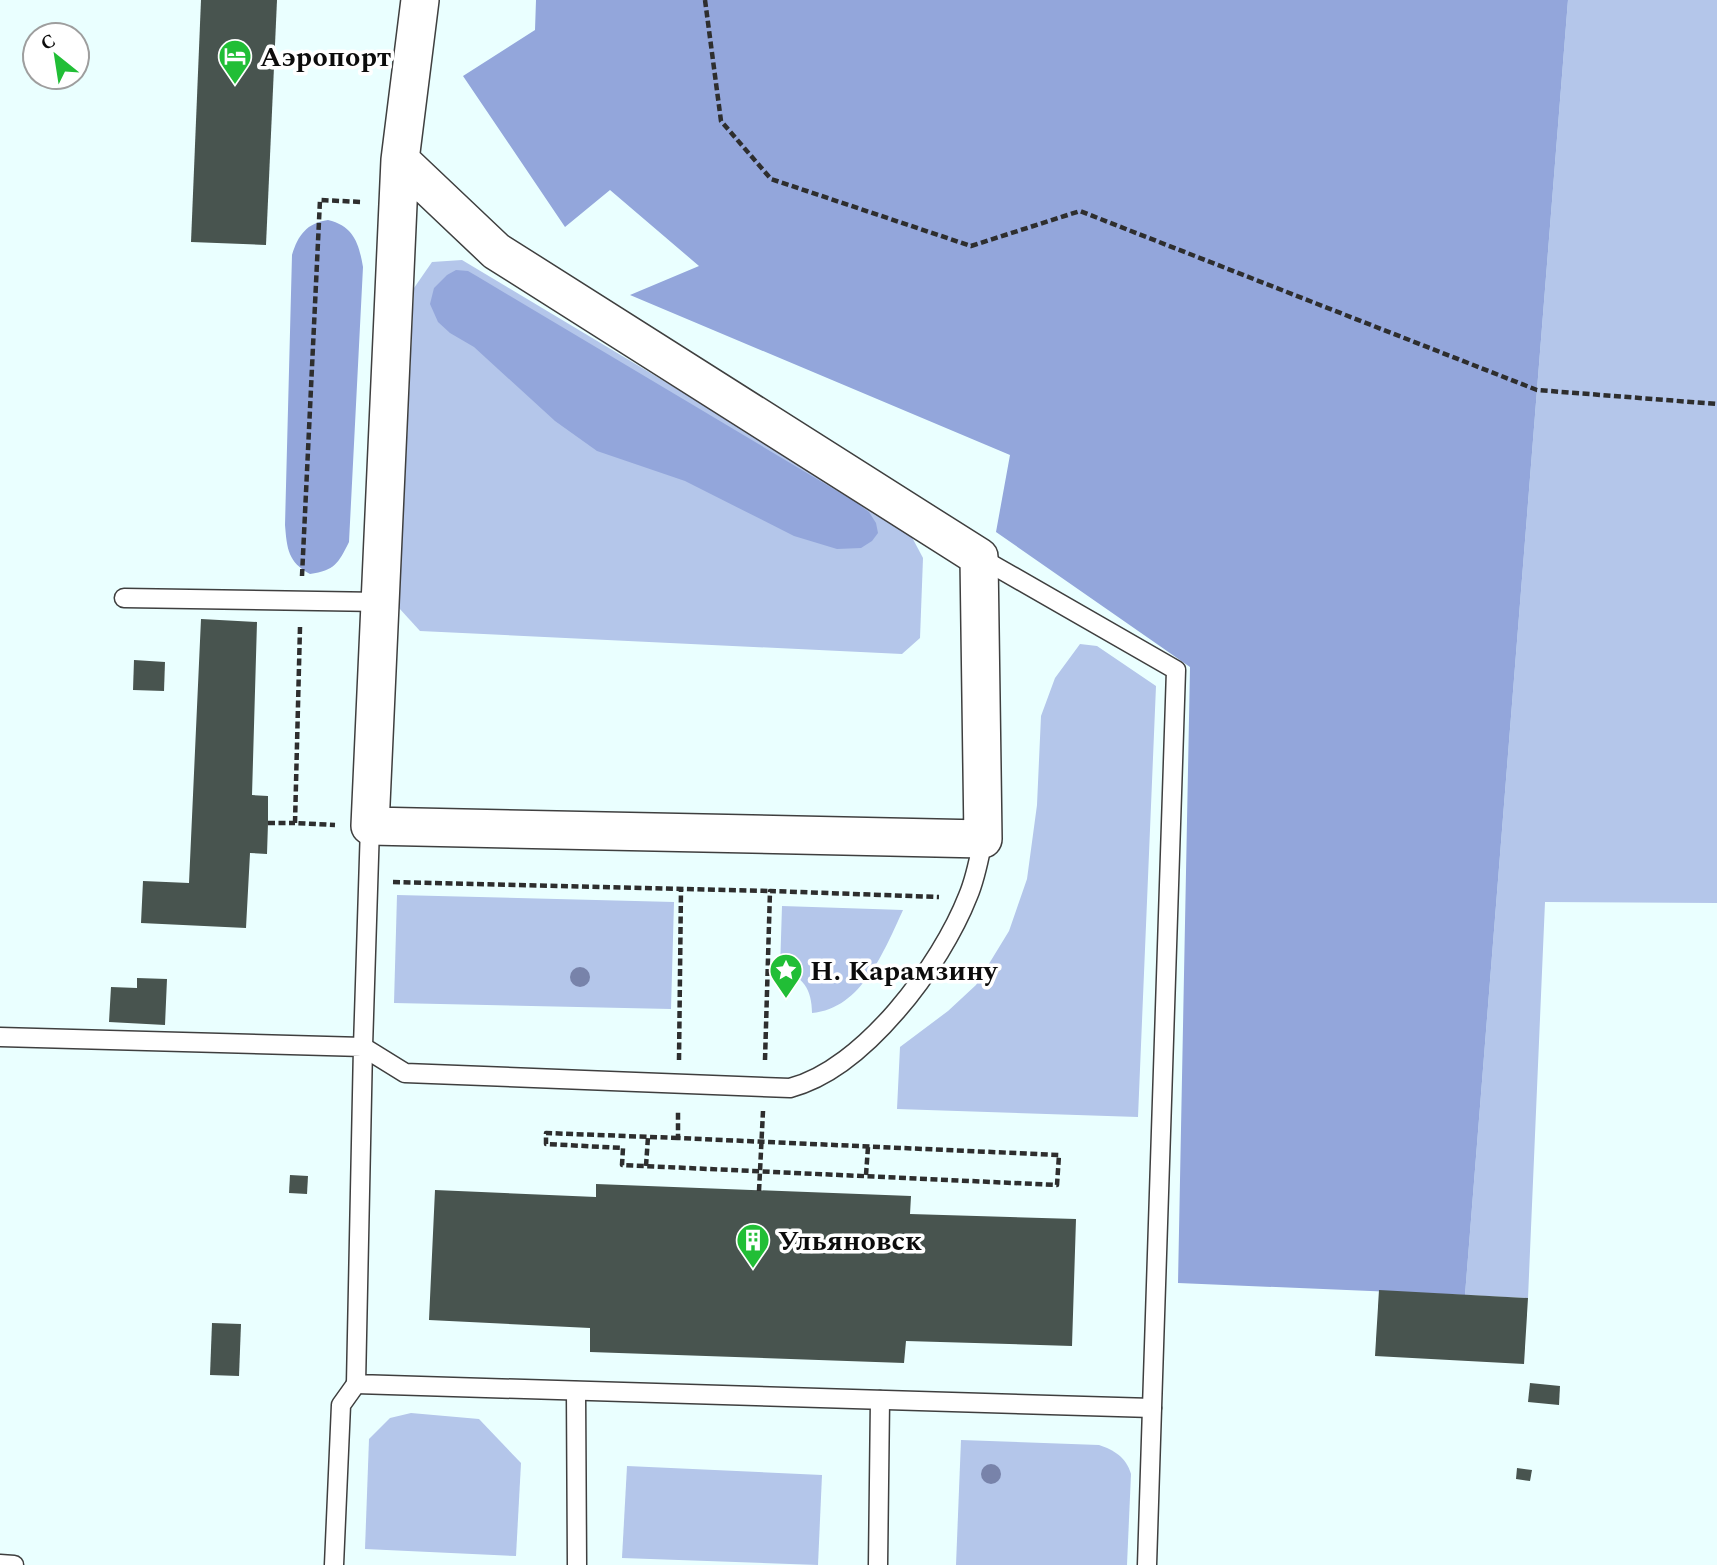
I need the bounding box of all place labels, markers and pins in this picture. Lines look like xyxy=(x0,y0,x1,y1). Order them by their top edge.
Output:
place label: Аэропорт xyxy=(260,36,391,79)
hotel icon: Аэропорт xyxy=(216,37,254,86)
place label: Н. Карамзину xyxy=(810,950,999,993)
place icon: Н. Карамзину xyxy=(767,951,805,1000)
place label: Ульяновск xyxy=(778,1220,922,1263)
building icon: Ульяновск xyxy=(734,1221,772,1270)

